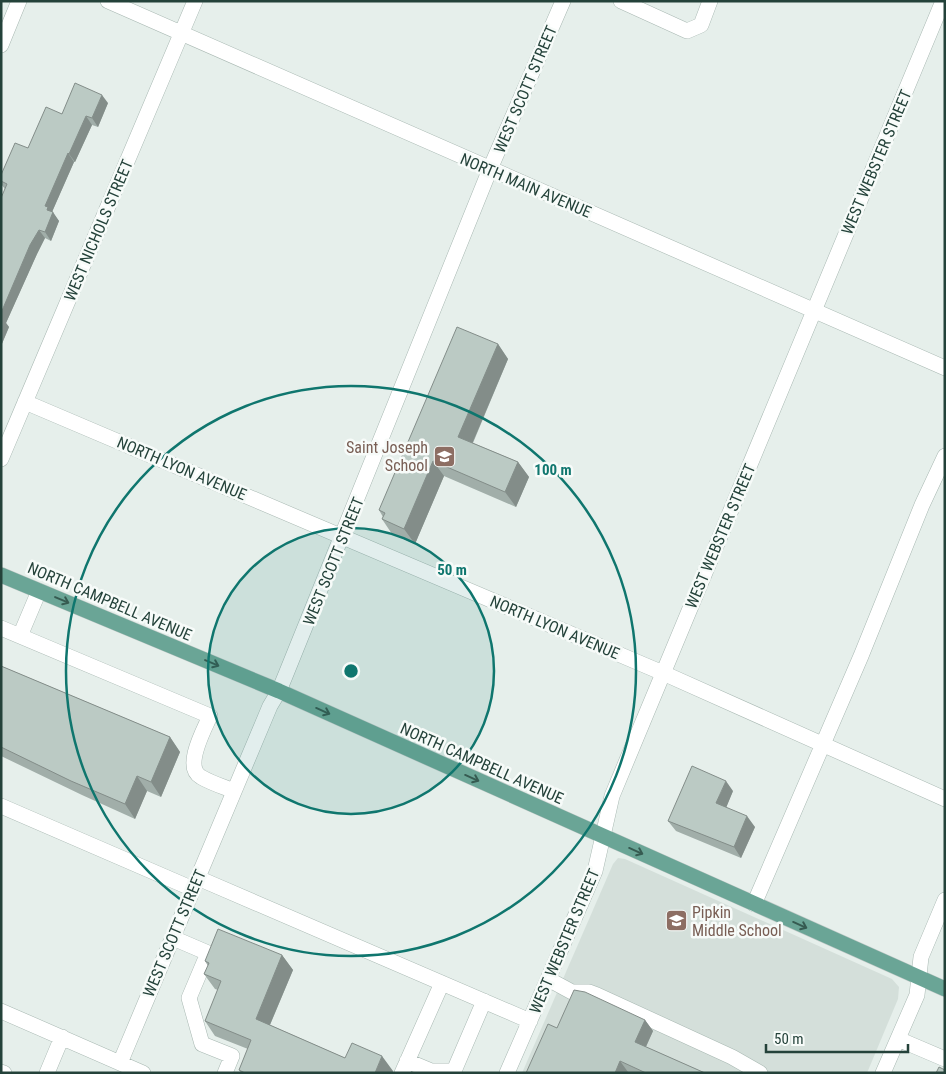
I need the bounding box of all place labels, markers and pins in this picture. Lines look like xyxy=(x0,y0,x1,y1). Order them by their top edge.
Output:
place label: Saint Joseph School xyxy=(346,438,428,475)
school or university icon: Saint Joseph School xyxy=(432,444,456,468)
centre of rings xyxy=(342,662,360,680)
place label: Pipkin Middle School xyxy=(692,903,782,940)
school or university icon: Pipkin Middle School xyxy=(664,909,688,933)

